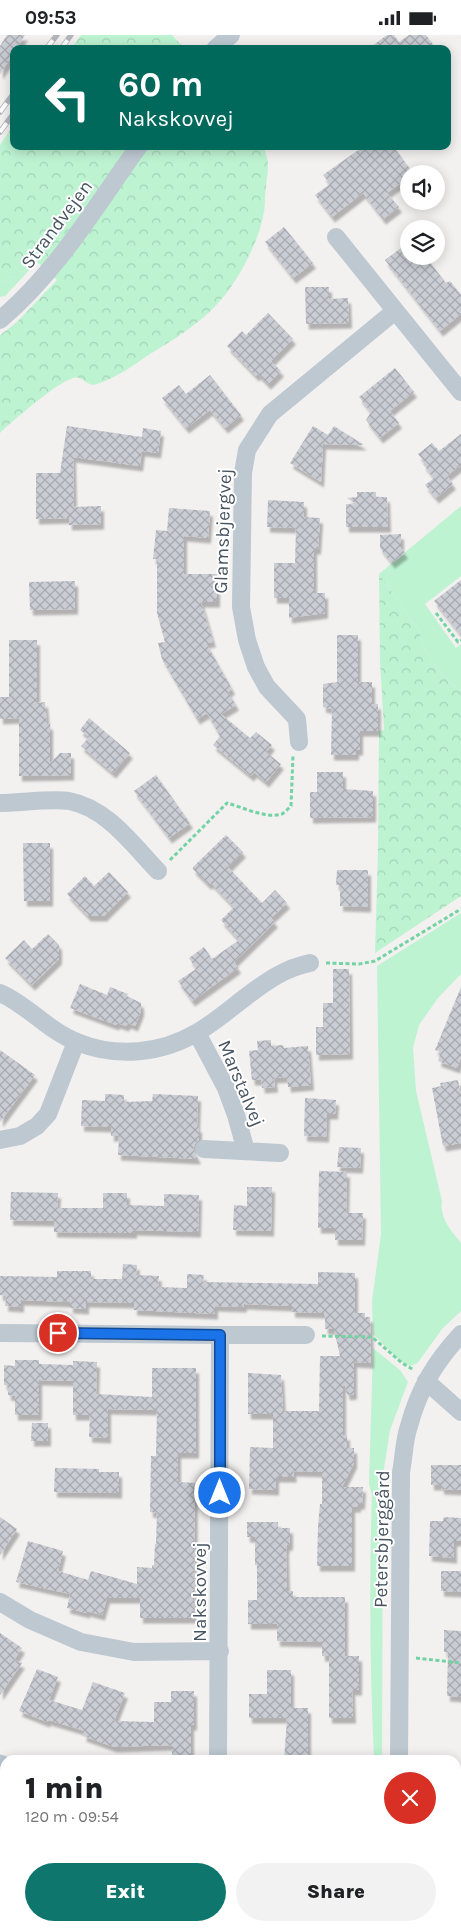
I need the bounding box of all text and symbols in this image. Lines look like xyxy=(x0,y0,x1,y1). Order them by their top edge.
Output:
text: 09:53 xyxy=(25,7,77,29)
text: 60 m xyxy=(118,64,203,105)
icon: left xyxy=(35,65,100,130)
text: Nakskovvej xyxy=(118,106,234,132)
map controls xyxy=(400,165,445,265)
button: sound xyxy=(400,165,445,210)
street label: Strandvejen xyxy=(16,176,97,273)
button: layers xyxy=(400,220,445,265)
street label: Glamsbjergvej xyxy=(210,468,236,594)
street label: Marstalvej xyxy=(213,1037,269,1130)
pin xyxy=(37,1312,79,1354)
icon: arrive xyxy=(44,1319,72,1347)
position arrow xyxy=(193,1466,245,1518)
street label: Petersbjerggård xyxy=(370,1470,394,1608)
street label: Nakskovvej xyxy=(189,1542,211,1642)
text: 1 min xyxy=(25,1770,104,1806)
button: close xyxy=(384,1772,436,1824)
text: 120 m · 09:54 xyxy=(25,1807,119,1826)
button: Exit xyxy=(25,1863,226,1921)
button: Share xyxy=(236,1863,436,1921)

